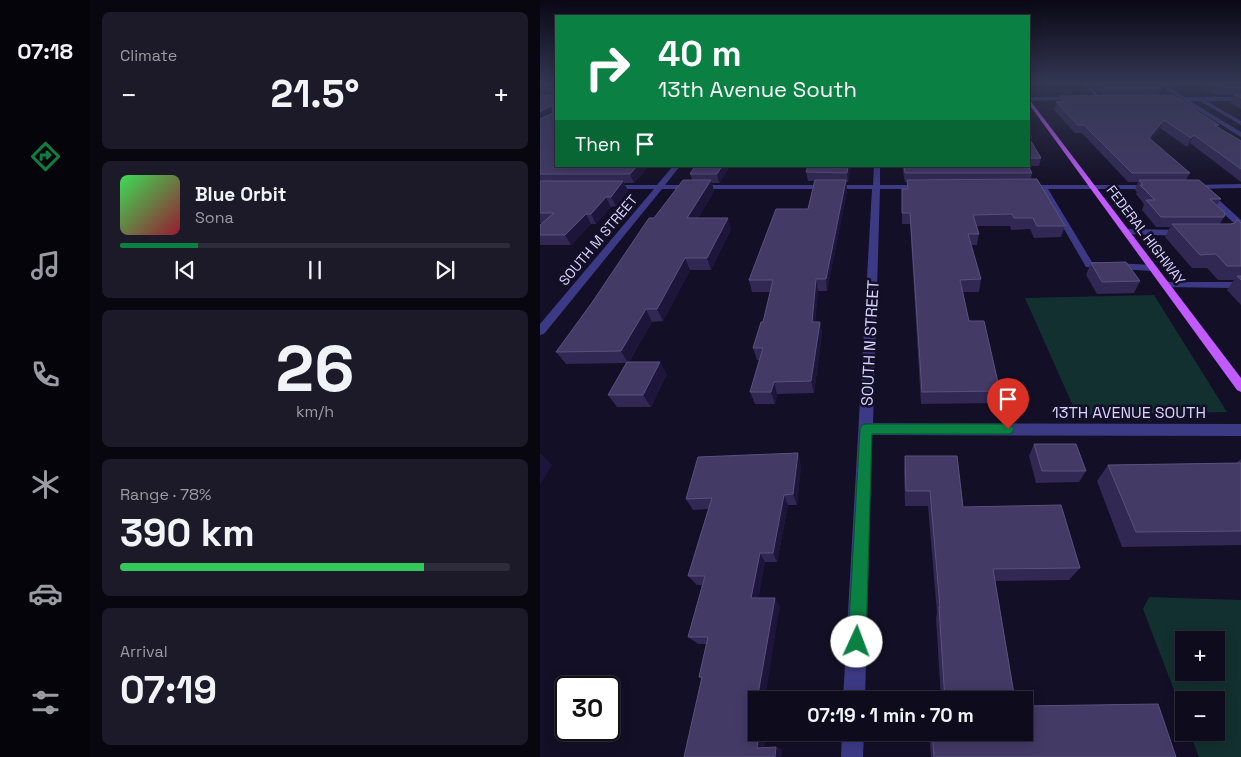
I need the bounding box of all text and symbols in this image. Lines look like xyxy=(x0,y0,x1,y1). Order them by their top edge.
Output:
text: 40 m xyxy=(658,32,742,76)
icon: right xyxy=(575,35,640,100)
text: 07:18 xyxy=(17,37,73,65)
text: Climate xyxy=(120,45,177,66)
text: 21.5° xyxy=(271,70,359,118)
text: 13th Avenue South xyxy=(658,75,857,103)
text: − xyxy=(120,77,137,113)
text: + xyxy=(493,77,510,113)
icon: arrive xyxy=(631,130,659,158)
text: Then xyxy=(575,132,621,157)
icon: directions xyxy=(28,139,63,174)
text: Blue Orbit xyxy=(195,182,286,207)
street label: FEDERAL HIGHWAY xyxy=(1103,182,1190,289)
street label: SOUTH M STREET xyxy=(555,191,641,289)
text: Sona xyxy=(195,207,234,228)
icon: music xyxy=(28,248,63,283)
icon: previous xyxy=(171,256,199,284)
icon: pause xyxy=(301,256,329,284)
icon: next xyxy=(431,256,459,284)
street label: SOUTH N STREET xyxy=(856,279,884,407)
text: 26 xyxy=(276,327,354,410)
icon: phone xyxy=(28,357,63,392)
pin xyxy=(987,378,1029,429)
icon: arrive xyxy=(994,385,1022,413)
text: km/h xyxy=(296,401,334,422)
street label: 13TH AVENUE SOUTH xyxy=(1052,402,1206,423)
icon: climate xyxy=(28,467,63,502)
text: Range · 78% xyxy=(120,484,211,505)
text: 390 km xyxy=(120,509,255,557)
icon: car xyxy=(28,576,63,611)
position arrow xyxy=(830,615,882,667)
map controls xyxy=(1175,631,1225,741)
button: + xyxy=(1175,631,1225,681)
text: Arrival xyxy=(120,641,168,662)
text: 07:19 xyxy=(120,666,217,714)
speed limit sign: 30 xyxy=(555,676,620,741)
icon: filters xyxy=(28,685,63,720)
button: − xyxy=(1175,691,1225,741)
text: 07:19 · 1 min · 70 m xyxy=(807,703,974,728)

